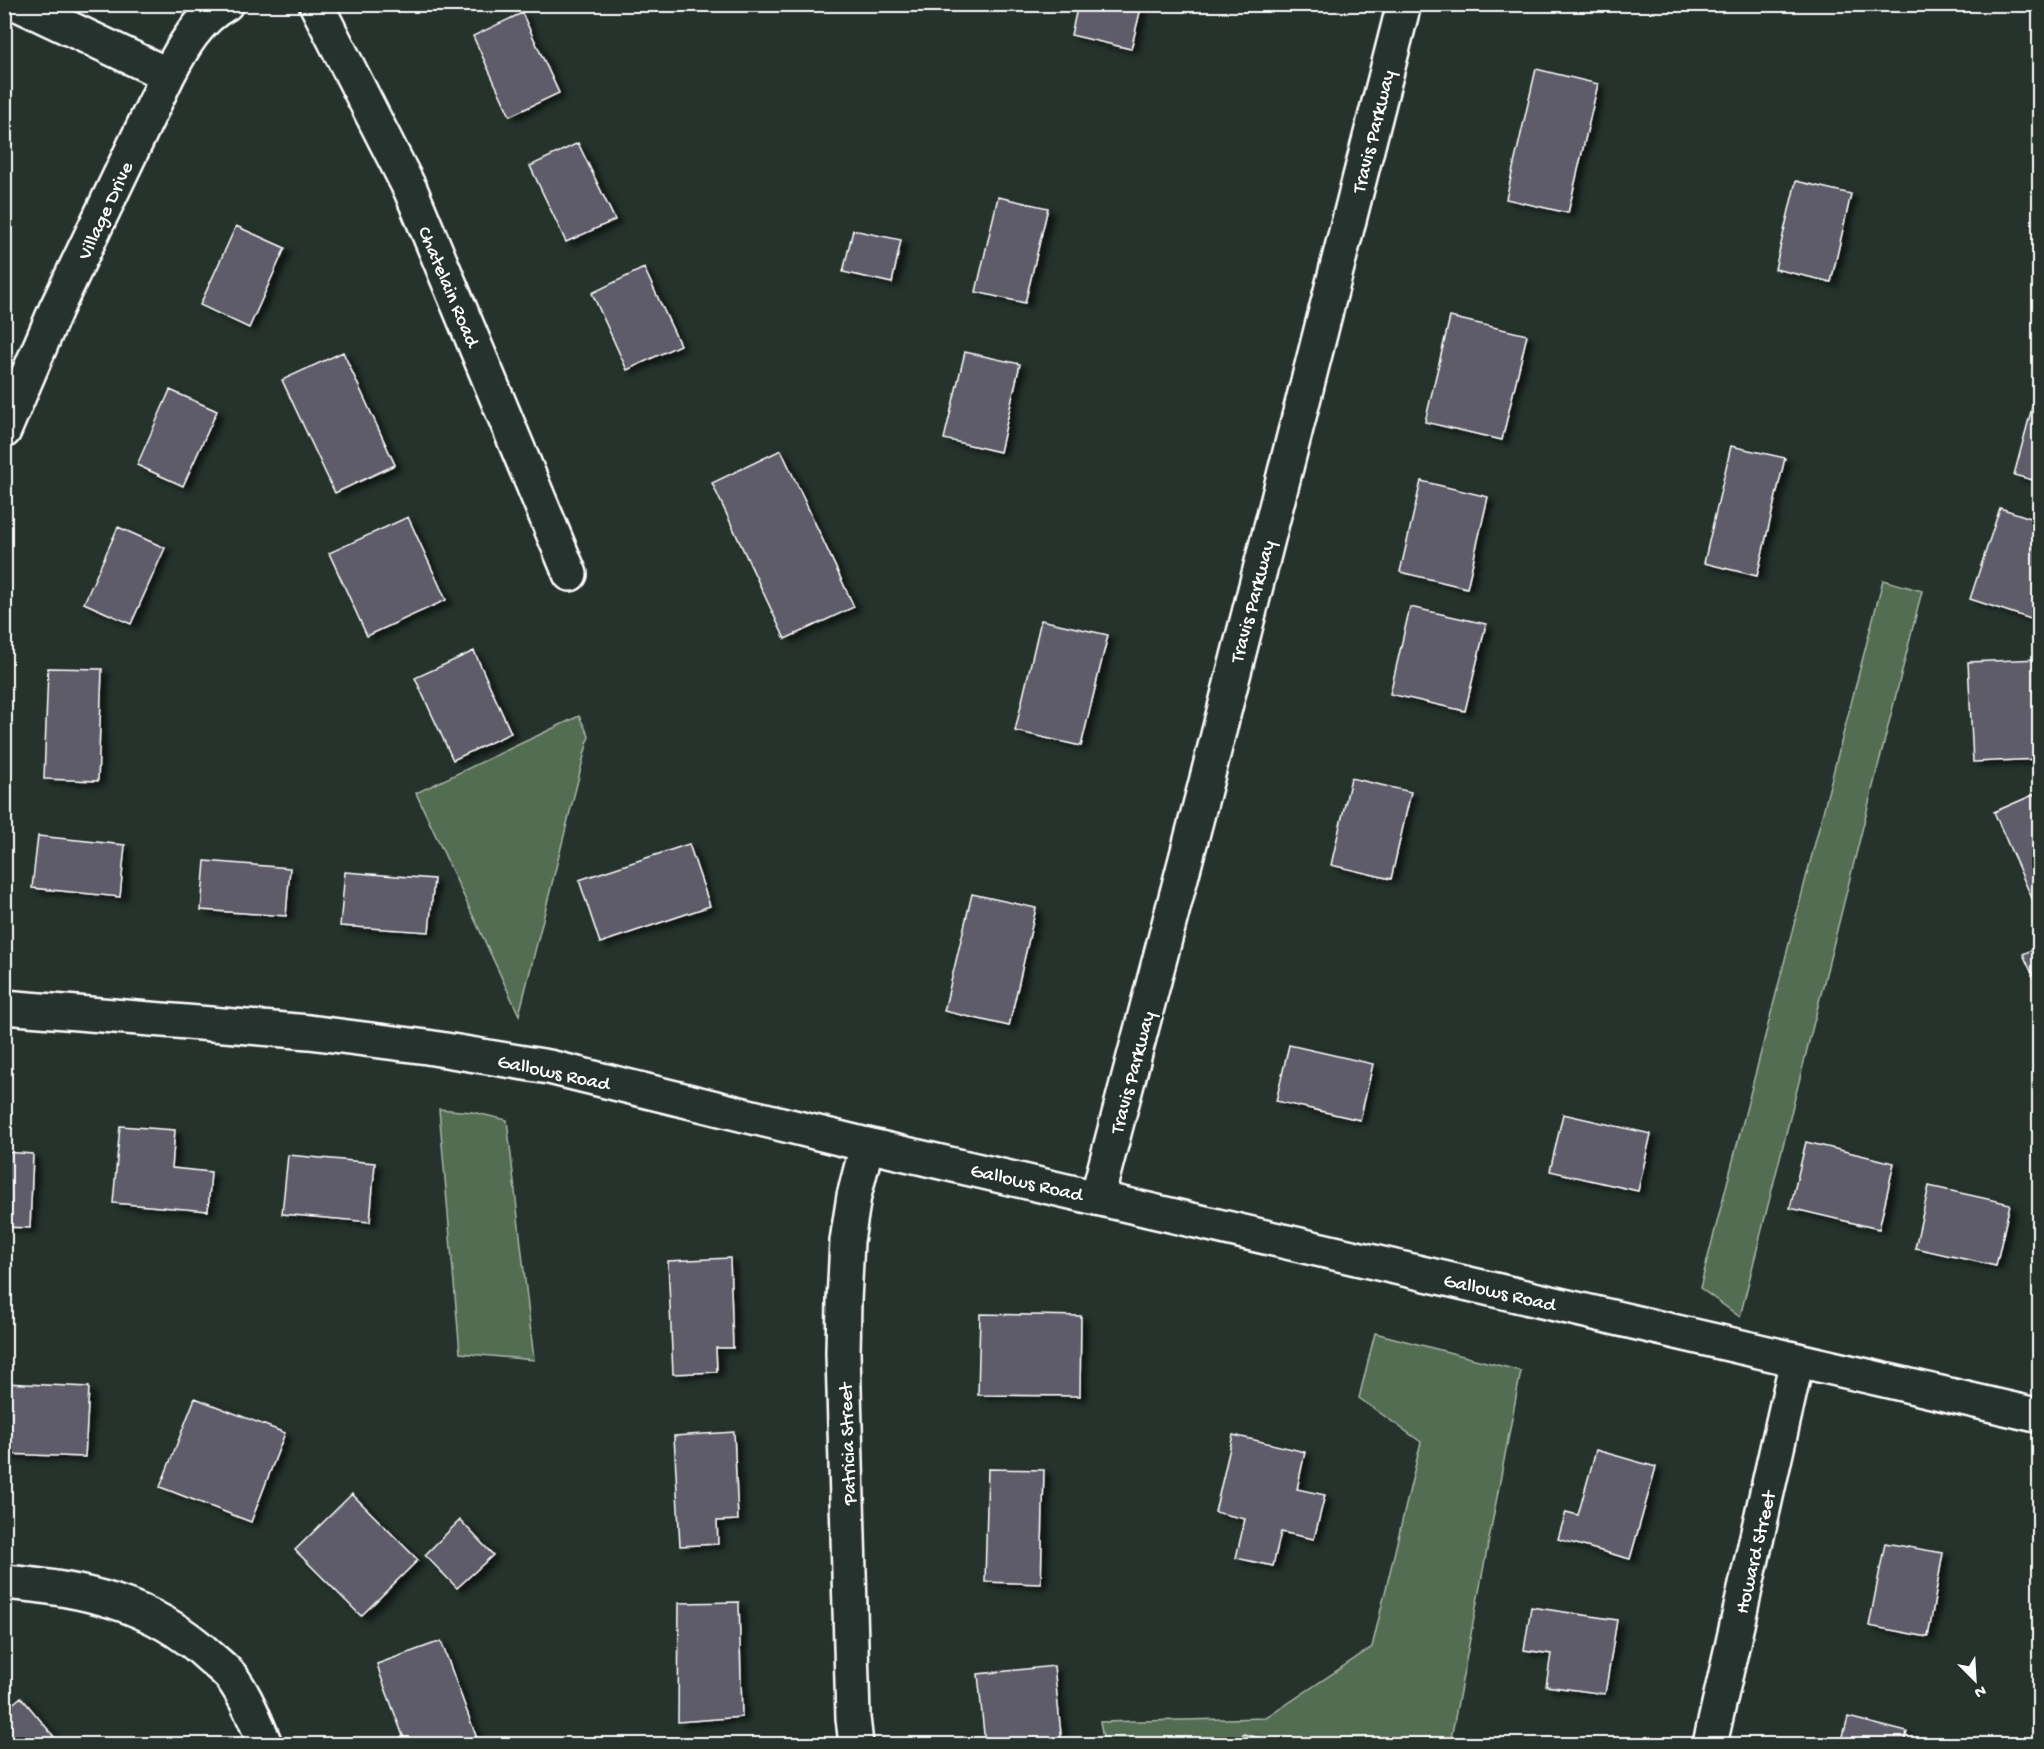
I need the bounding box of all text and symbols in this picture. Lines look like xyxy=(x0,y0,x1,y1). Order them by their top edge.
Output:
street label: Travis Parkway xyxy=(1349,68,1402,197)
street label: Village Drive xyxy=(74,158,140,265)
street label: Chatelain Road xyxy=(411,224,483,353)
street label: Travis Parkway xyxy=(1227,538,1282,667)
street label: Travis Parkway xyxy=(1107,1009,1162,1138)
street label: Gallows Road xyxy=(495,1051,614,1098)
street label: Gallows Road xyxy=(968,1160,1087,1209)
street label: Gallows Road xyxy=(1441,1270,1560,1319)
street label: Patricia Street xyxy=(836,1381,863,1506)
street label: Howard Street xyxy=(1732,1487,1783,1616)
north arrow xyxy=(1945,1650,2005,1710)
text: N xyxy=(1971,1680,1988,1702)

